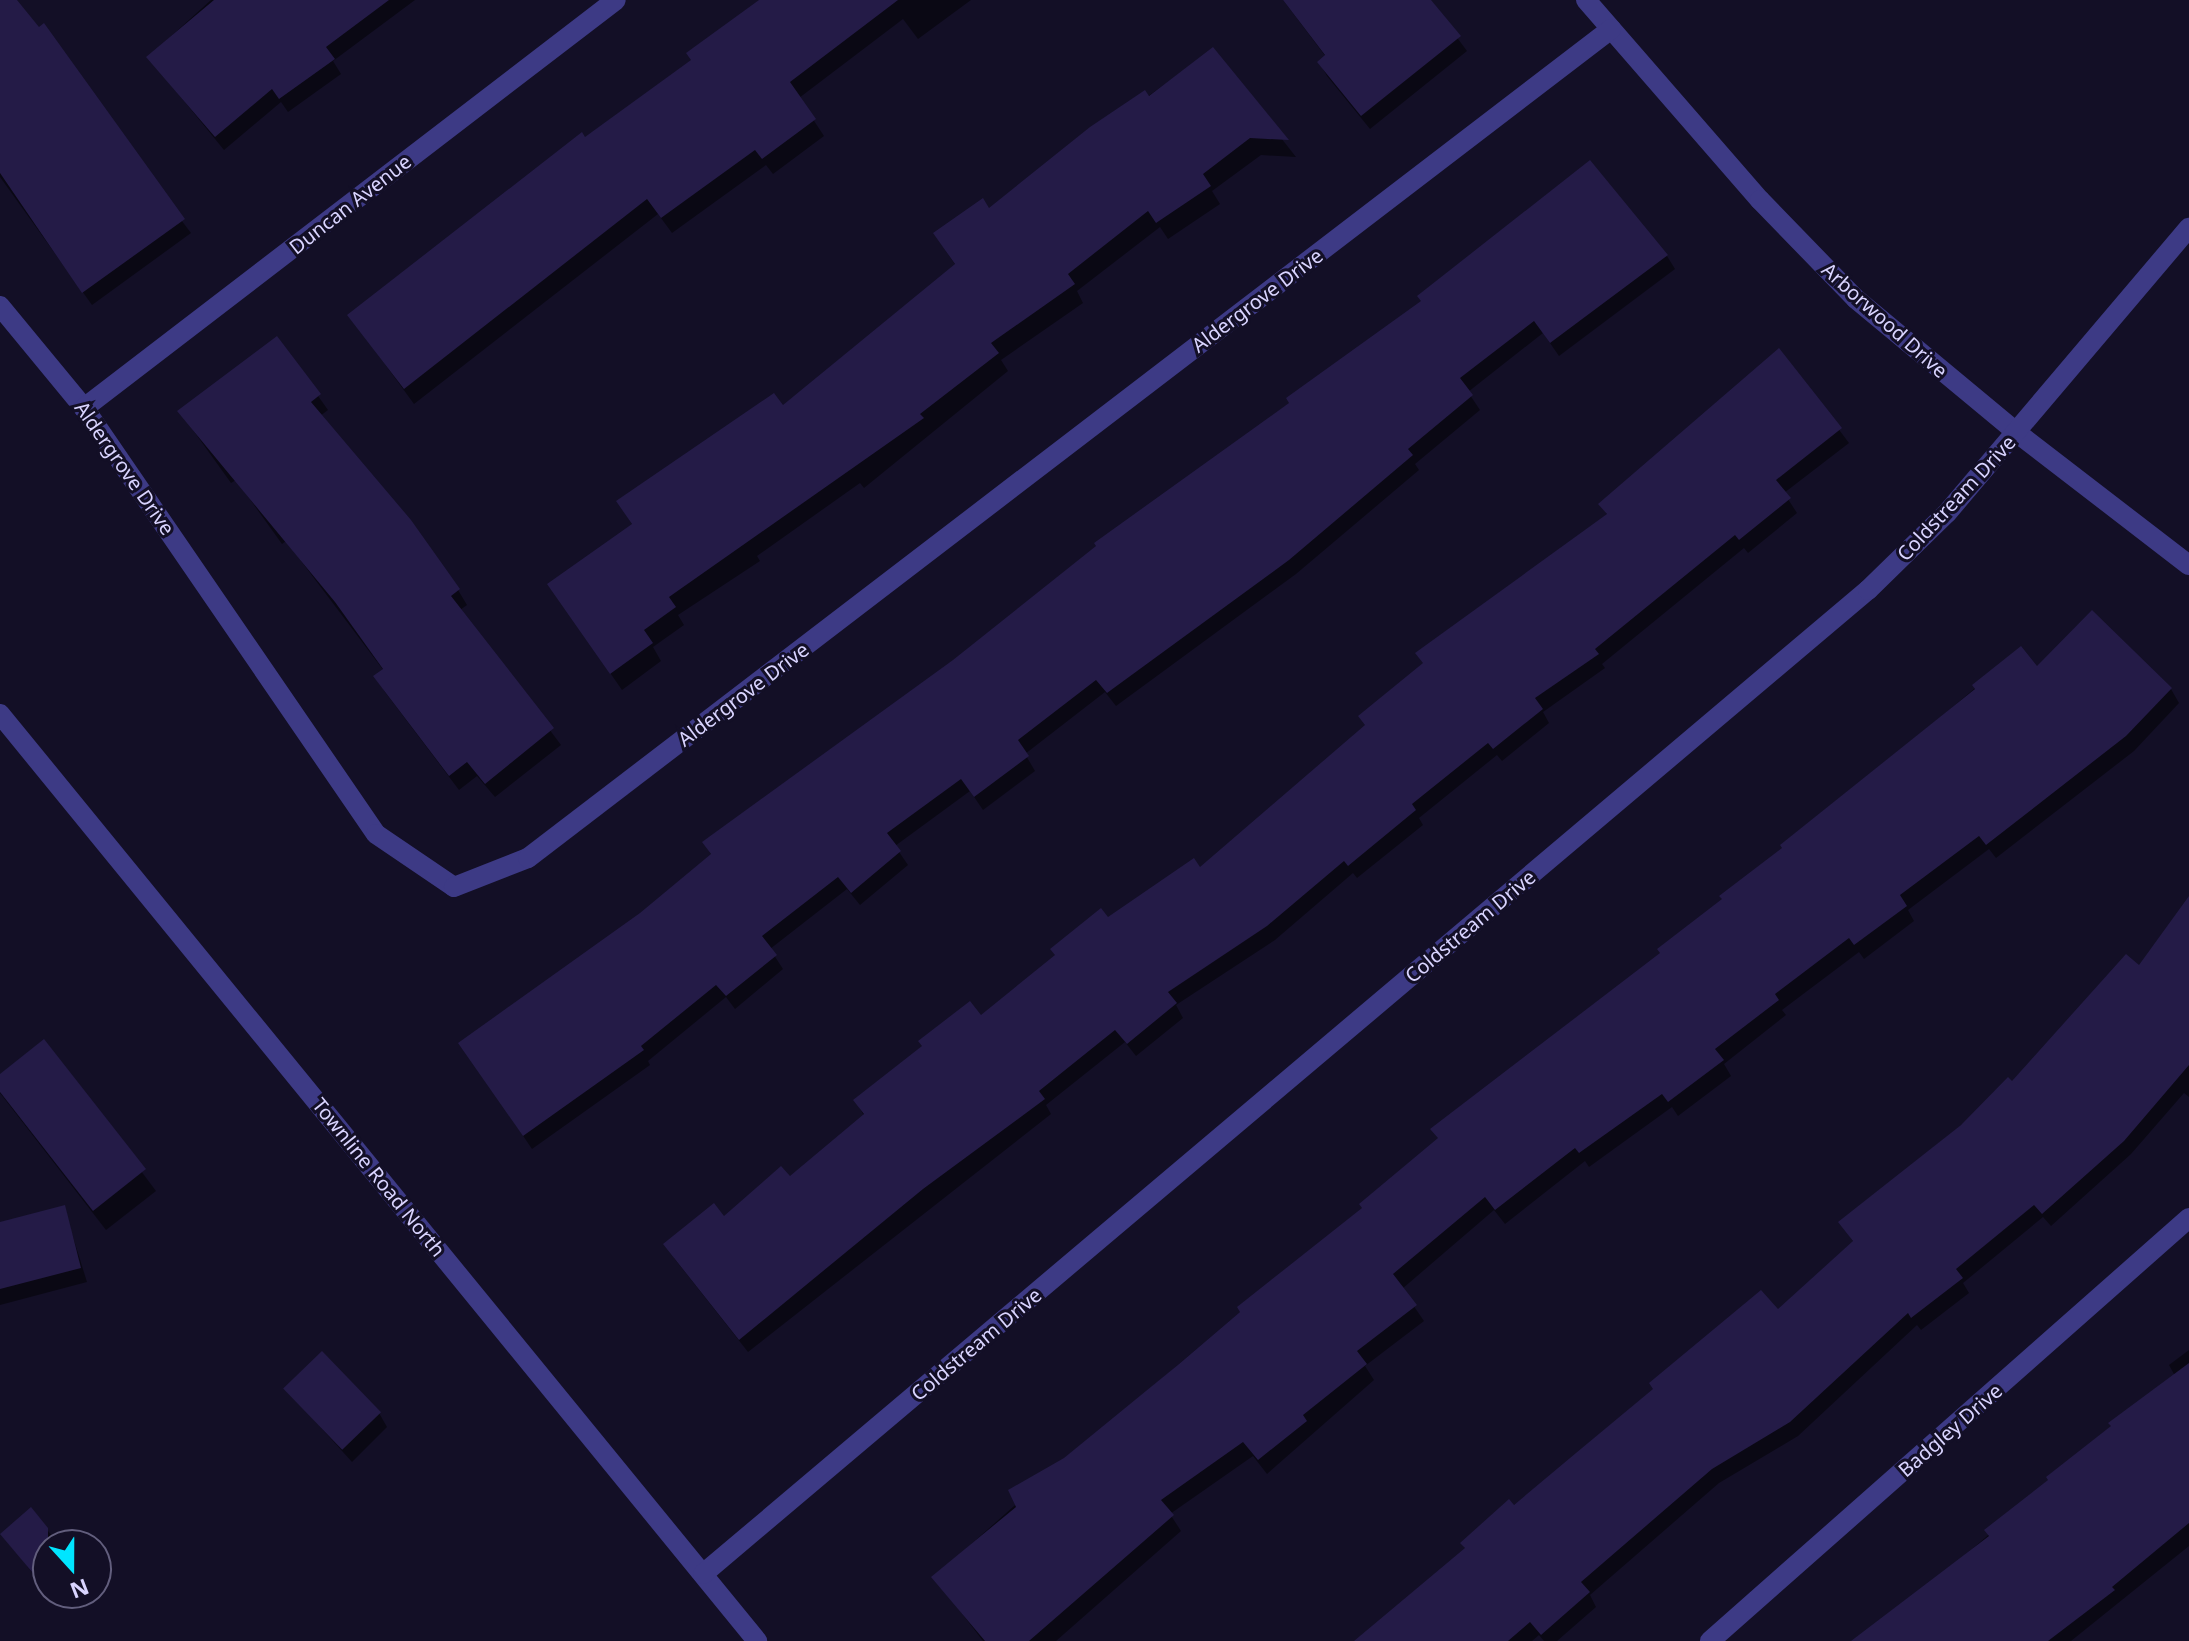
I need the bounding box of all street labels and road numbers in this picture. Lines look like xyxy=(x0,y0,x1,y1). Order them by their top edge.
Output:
street label: Duncan Avenue xyxy=(284,149,416,259)
street label: Aldergrove Drive xyxy=(1187,243,1327,357)
street label: Arborwood Drive xyxy=(1817,257,1953,383)
street label: Aldergrove Drive xyxy=(70,397,180,539)
street label: Coldstream Drive xyxy=(1892,430,2020,566)
street label: Aldergrove Drive xyxy=(673,637,813,751)
street label: Coldstream Drive xyxy=(1400,865,1540,987)
street label: Townline Road North xyxy=(308,1093,450,1261)
street label: Coldstream Drive xyxy=(906,1283,1046,1405)
street label: Badgley Drive xyxy=(1893,1378,2007,1482)

